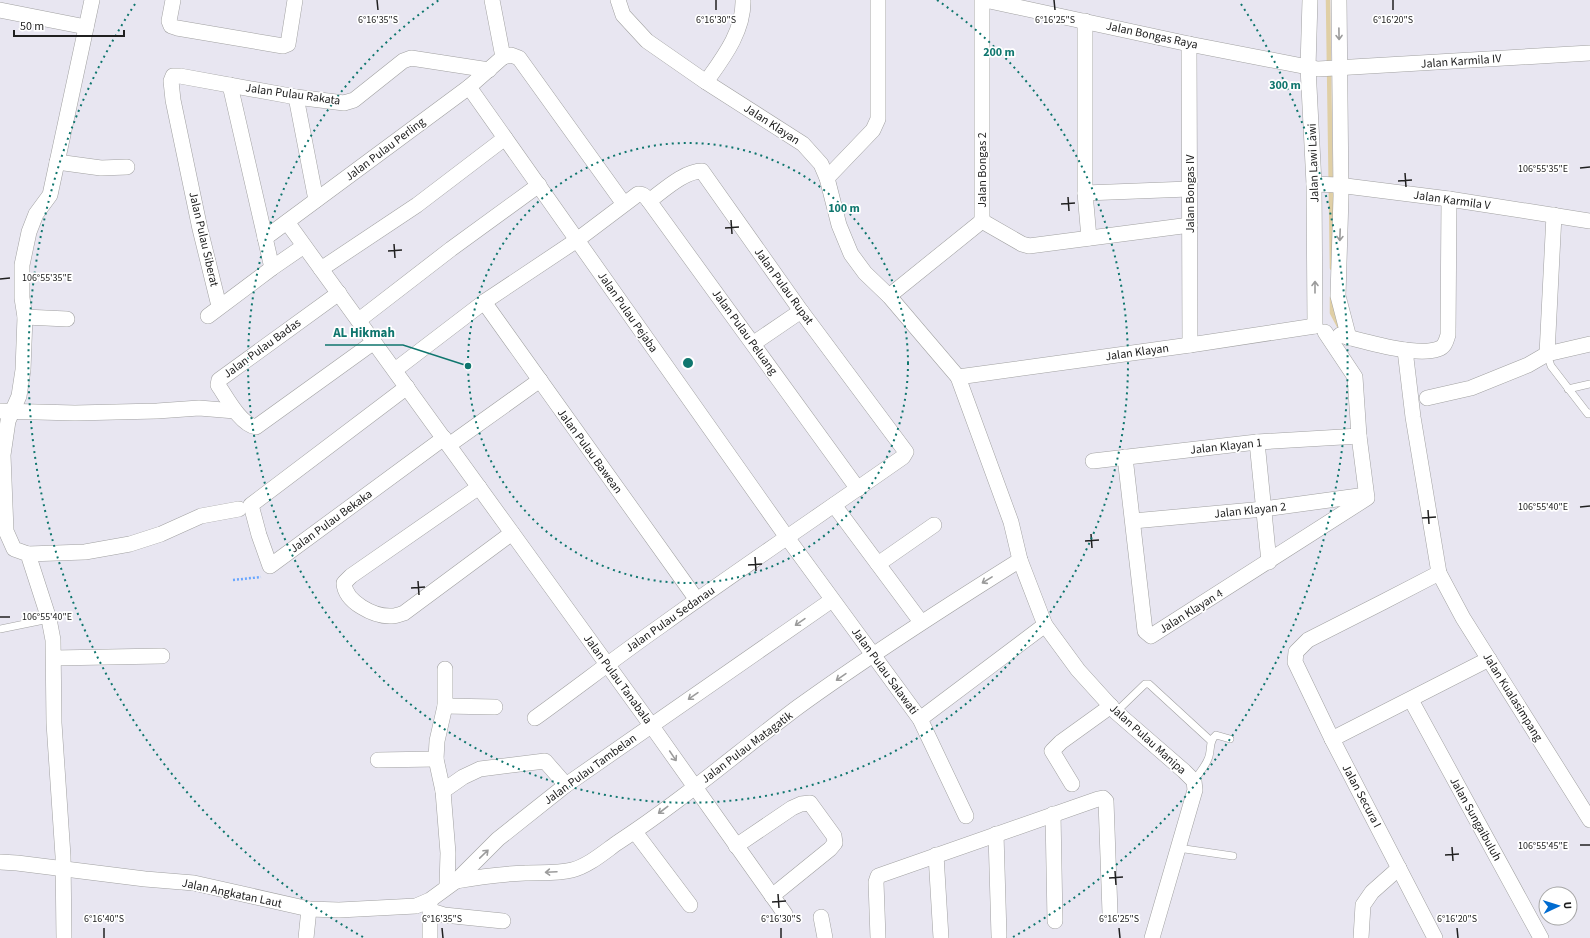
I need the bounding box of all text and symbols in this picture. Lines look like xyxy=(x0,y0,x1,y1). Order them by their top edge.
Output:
scale bar xyxy=(14,12,124,38)
text: 6°16'35"S xyxy=(358,13,398,27)
text: 6°16'30"S xyxy=(696,13,736,27)
text: 6°16'25"S xyxy=(1035,13,1075,27)
text: 6°16'20"S xyxy=(1373,13,1413,27)
street label: Jalan Bongas Raya xyxy=(1104,17,1199,54)
text: 50 m xyxy=(20,18,44,35)
one-way arrow xyxy=(1335,27,1343,40)
text: 200 m xyxy=(983,44,1015,61)
street label: Jalan Karmila IV xyxy=(1420,50,1503,73)
text: 300 m xyxy=(1269,77,1301,94)
street label: Jalan Pulau Rakata xyxy=(244,79,341,110)
street label: Jalan Klayan xyxy=(740,100,803,149)
street label: Jalan Pulau Perling xyxy=(342,114,429,185)
street label: Jalan Lawi Lawi xyxy=(1304,123,1323,203)
street label: Jalan Bongas 2 xyxy=(974,132,991,208)
street label: Jalan Bongas IV xyxy=(1182,154,1199,233)
text: 106°55'35"E xyxy=(1518,162,1568,176)
street label: Jalan Karmila V xyxy=(1412,187,1492,214)
street label: Jalan Pulau Siberat xyxy=(184,190,223,288)
text: 100 m xyxy=(828,200,860,217)
one-way arrow xyxy=(1336,228,1344,241)
street label: Jalan Pulau Rupat xyxy=(750,244,817,328)
street label: Jalan Pulau Pejaba xyxy=(593,268,662,356)
text: 106°55'35"E xyxy=(22,271,72,285)
one-way arrow xyxy=(1311,281,1319,294)
street label: Jalan Pulau Peluang xyxy=(708,286,781,379)
street label: Jalan Pulau Badas xyxy=(220,314,305,382)
callout: AL Hikmah xyxy=(325,320,403,345)
text: AL Hikmah xyxy=(332,324,395,342)
street label: Jalan Klayan xyxy=(1104,340,1170,365)
centre of rings xyxy=(681,356,695,370)
street label: Jalan Pulau Bawean xyxy=(553,405,626,497)
street label: Jalan Klayan 1 xyxy=(1189,434,1263,459)
street label: Jalan Pulau Bekaka xyxy=(287,486,376,557)
street label: Jalan Klayan 2 xyxy=(1213,498,1287,523)
text: 106°55'40"E xyxy=(1518,500,1568,514)
one-way arrow xyxy=(981,577,993,585)
street label: Jalan Pulau Sedanau xyxy=(622,582,718,657)
street label: Jalan Klayan 4 xyxy=(1156,585,1226,638)
text: 106°55'40"E xyxy=(22,610,72,624)
one-way arrow xyxy=(795,618,806,626)
street label: Jalan Pulau Salawati xyxy=(847,624,922,718)
street label: Jalan Pulau Tanabala xyxy=(579,631,656,728)
street label: Jalan Kualasimpang xyxy=(1478,650,1547,745)
one-way arrow xyxy=(836,673,847,681)
one-way arrow xyxy=(688,692,699,700)
street label: Jalan Pulau Manipa xyxy=(1106,700,1190,778)
street label: Jalan Pulau Matagatik xyxy=(698,707,797,787)
street label: Jalan Pulau Tambelan xyxy=(540,730,640,809)
one-way arrow xyxy=(669,750,677,761)
street label: Jalan Secura I xyxy=(1338,761,1385,831)
street label: Jalan Sungaibuluh xyxy=(1445,774,1506,864)
one-way arrow xyxy=(658,806,669,815)
text: 106°55'45"E xyxy=(1518,839,1568,853)
one-way arrow xyxy=(479,849,489,858)
one-way arrow xyxy=(545,869,558,876)
street label: Jalan Angkatan Laut xyxy=(180,875,284,912)
north arrow xyxy=(1538,886,1578,926)
text: U xyxy=(1560,901,1575,910)
text: 6°16'40"S xyxy=(84,912,124,926)
text: 6°16'35"S xyxy=(422,912,462,926)
text: 6°16'30"S xyxy=(761,912,801,926)
text: 6°16'25"S xyxy=(1099,912,1139,926)
text: 6°16'20"S xyxy=(1437,912,1477,926)

